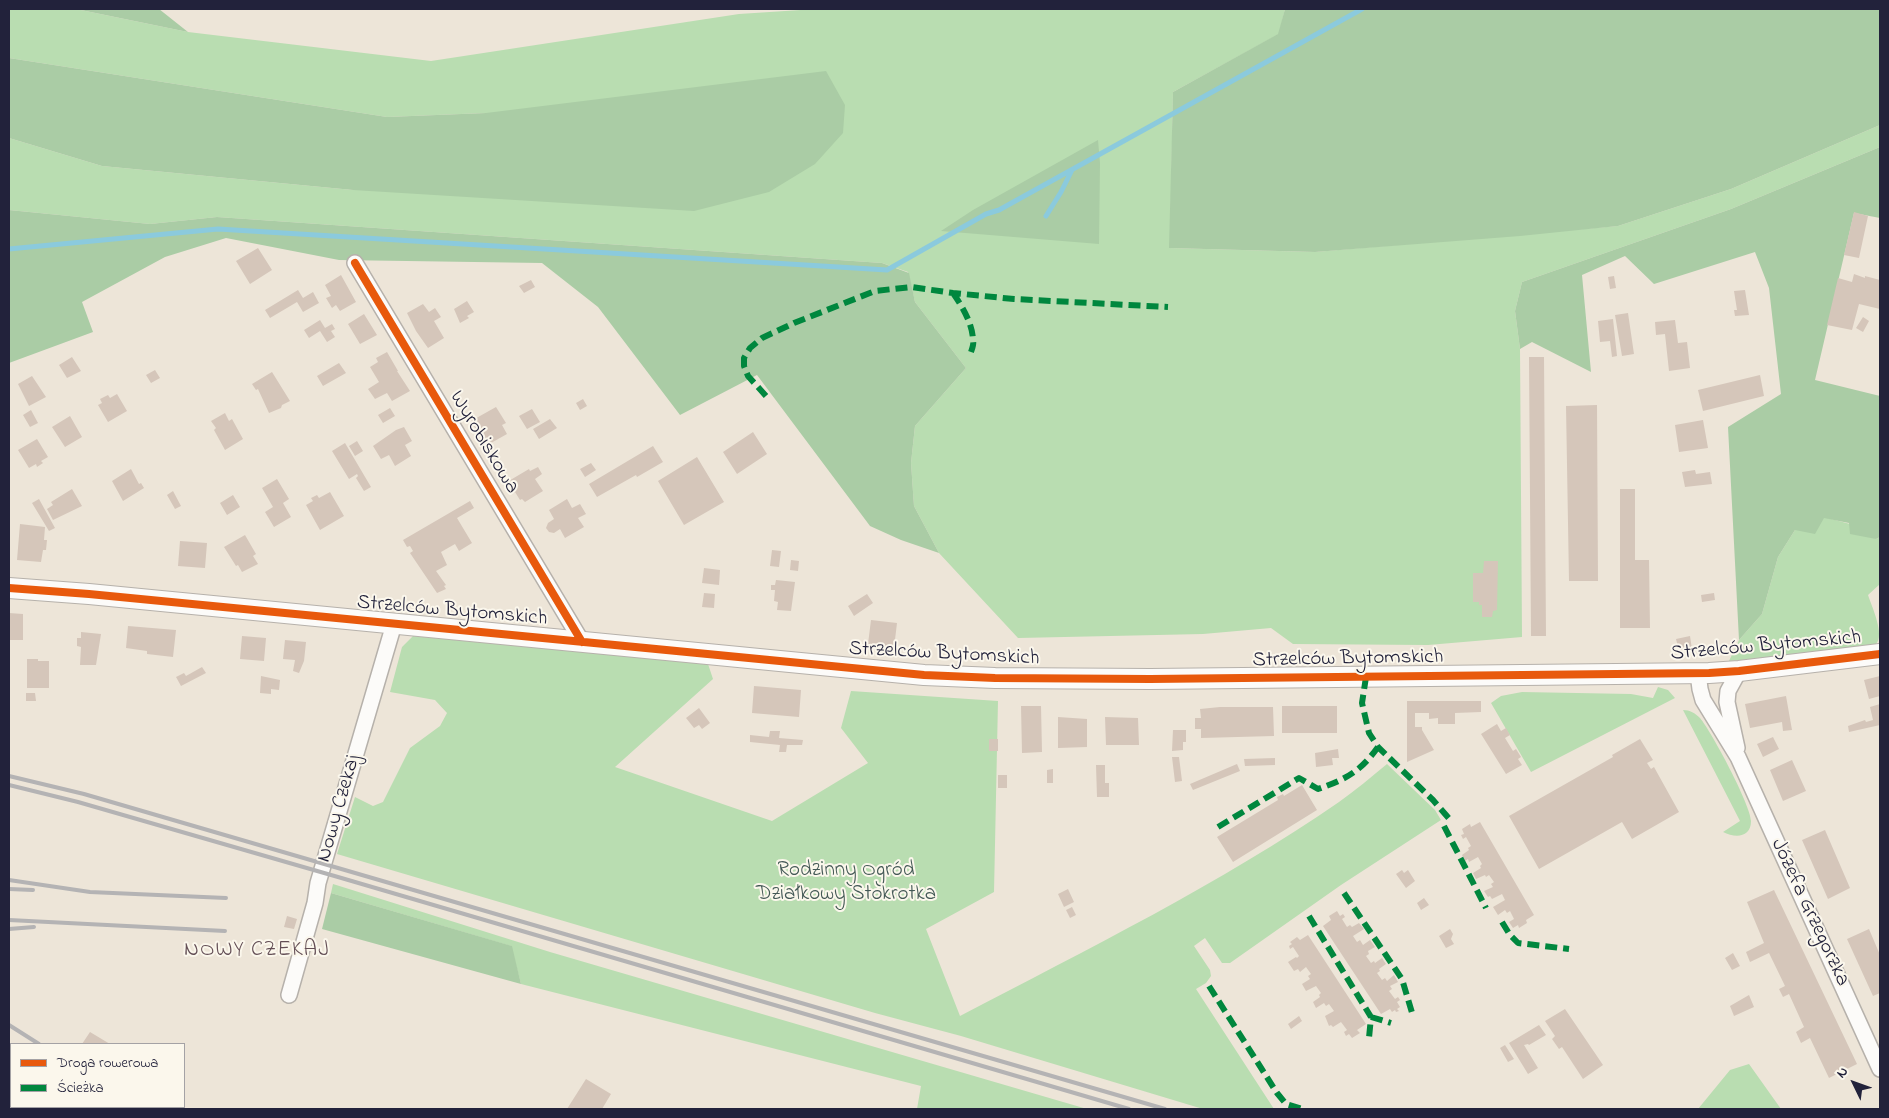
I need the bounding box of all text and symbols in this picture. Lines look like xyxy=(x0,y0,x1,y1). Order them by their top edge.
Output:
street label: Wyrobiskowa xyxy=(442,387,524,499)
street label: Strzelców Bytomskich xyxy=(356,591,548,633)
street label: Strzelców Bytomskich xyxy=(1670,626,1862,668)
street label: Strzelców Bytomskich xyxy=(848,637,1040,673)
street label: Strzelców Bytomskich xyxy=(1252,646,1444,674)
street label: Nowy Czekaj xyxy=(313,753,367,865)
street label: Józefa Grzegorzka xyxy=(1764,835,1854,991)
park label: Rodzinny Ogród Działkowy Stokrotka xyxy=(756,859,936,909)
district label: NOWY CZEKAJ xyxy=(183,938,331,964)
legend xyxy=(10,1043,185,1108)
text: Droga rowerowa xyxy=(57,1052,158,1074)
north arrow xyxy=(1829,1058,1879,1108)
text: N xyxy=(1832,1062,1853,1083)
text: Ścieżka xyxy=(57,1077,104,1099)

